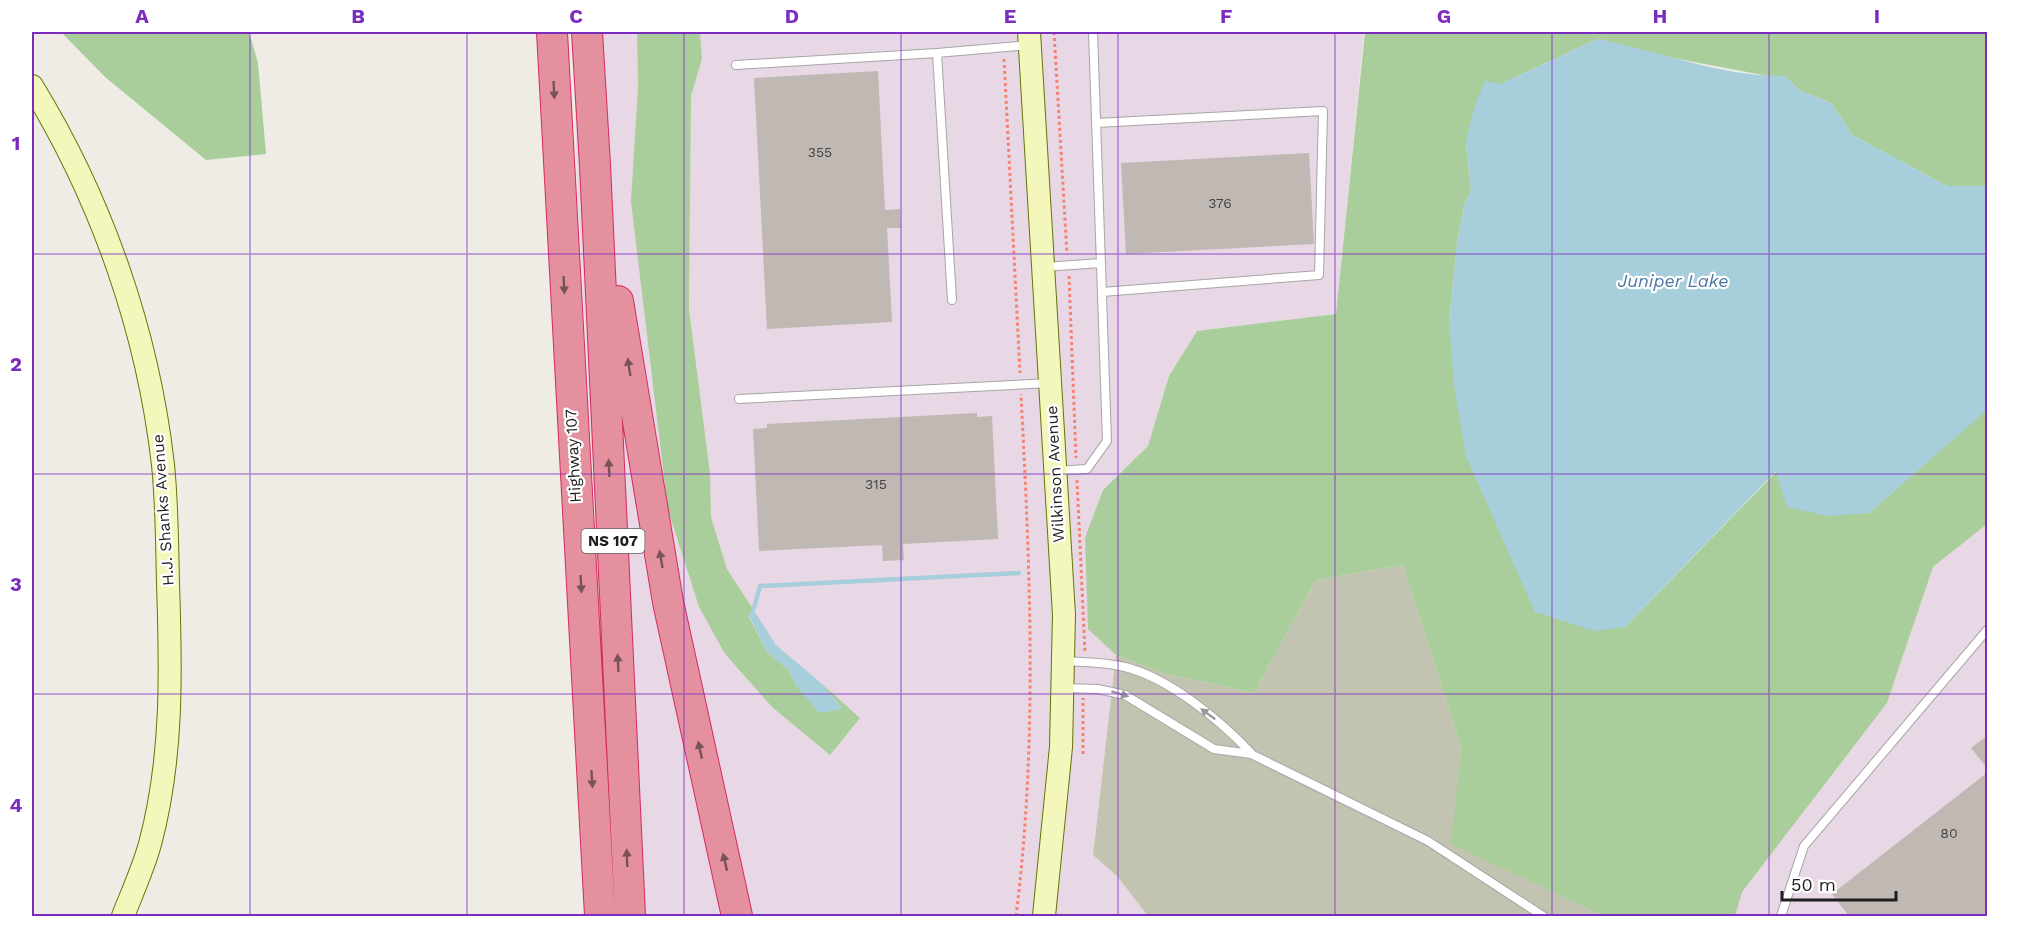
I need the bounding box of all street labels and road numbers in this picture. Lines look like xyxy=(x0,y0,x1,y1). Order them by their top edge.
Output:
street label: Wilkinson Avenue xyxy=(1042,405,1068,543)
street label: Highway 107 xyxy=(561,409,585,503)
street label: H.J. Shanks Avenue xyxy=(148,433,178,587)
road number: NS 107 xyxy=(582,529,644,553)

